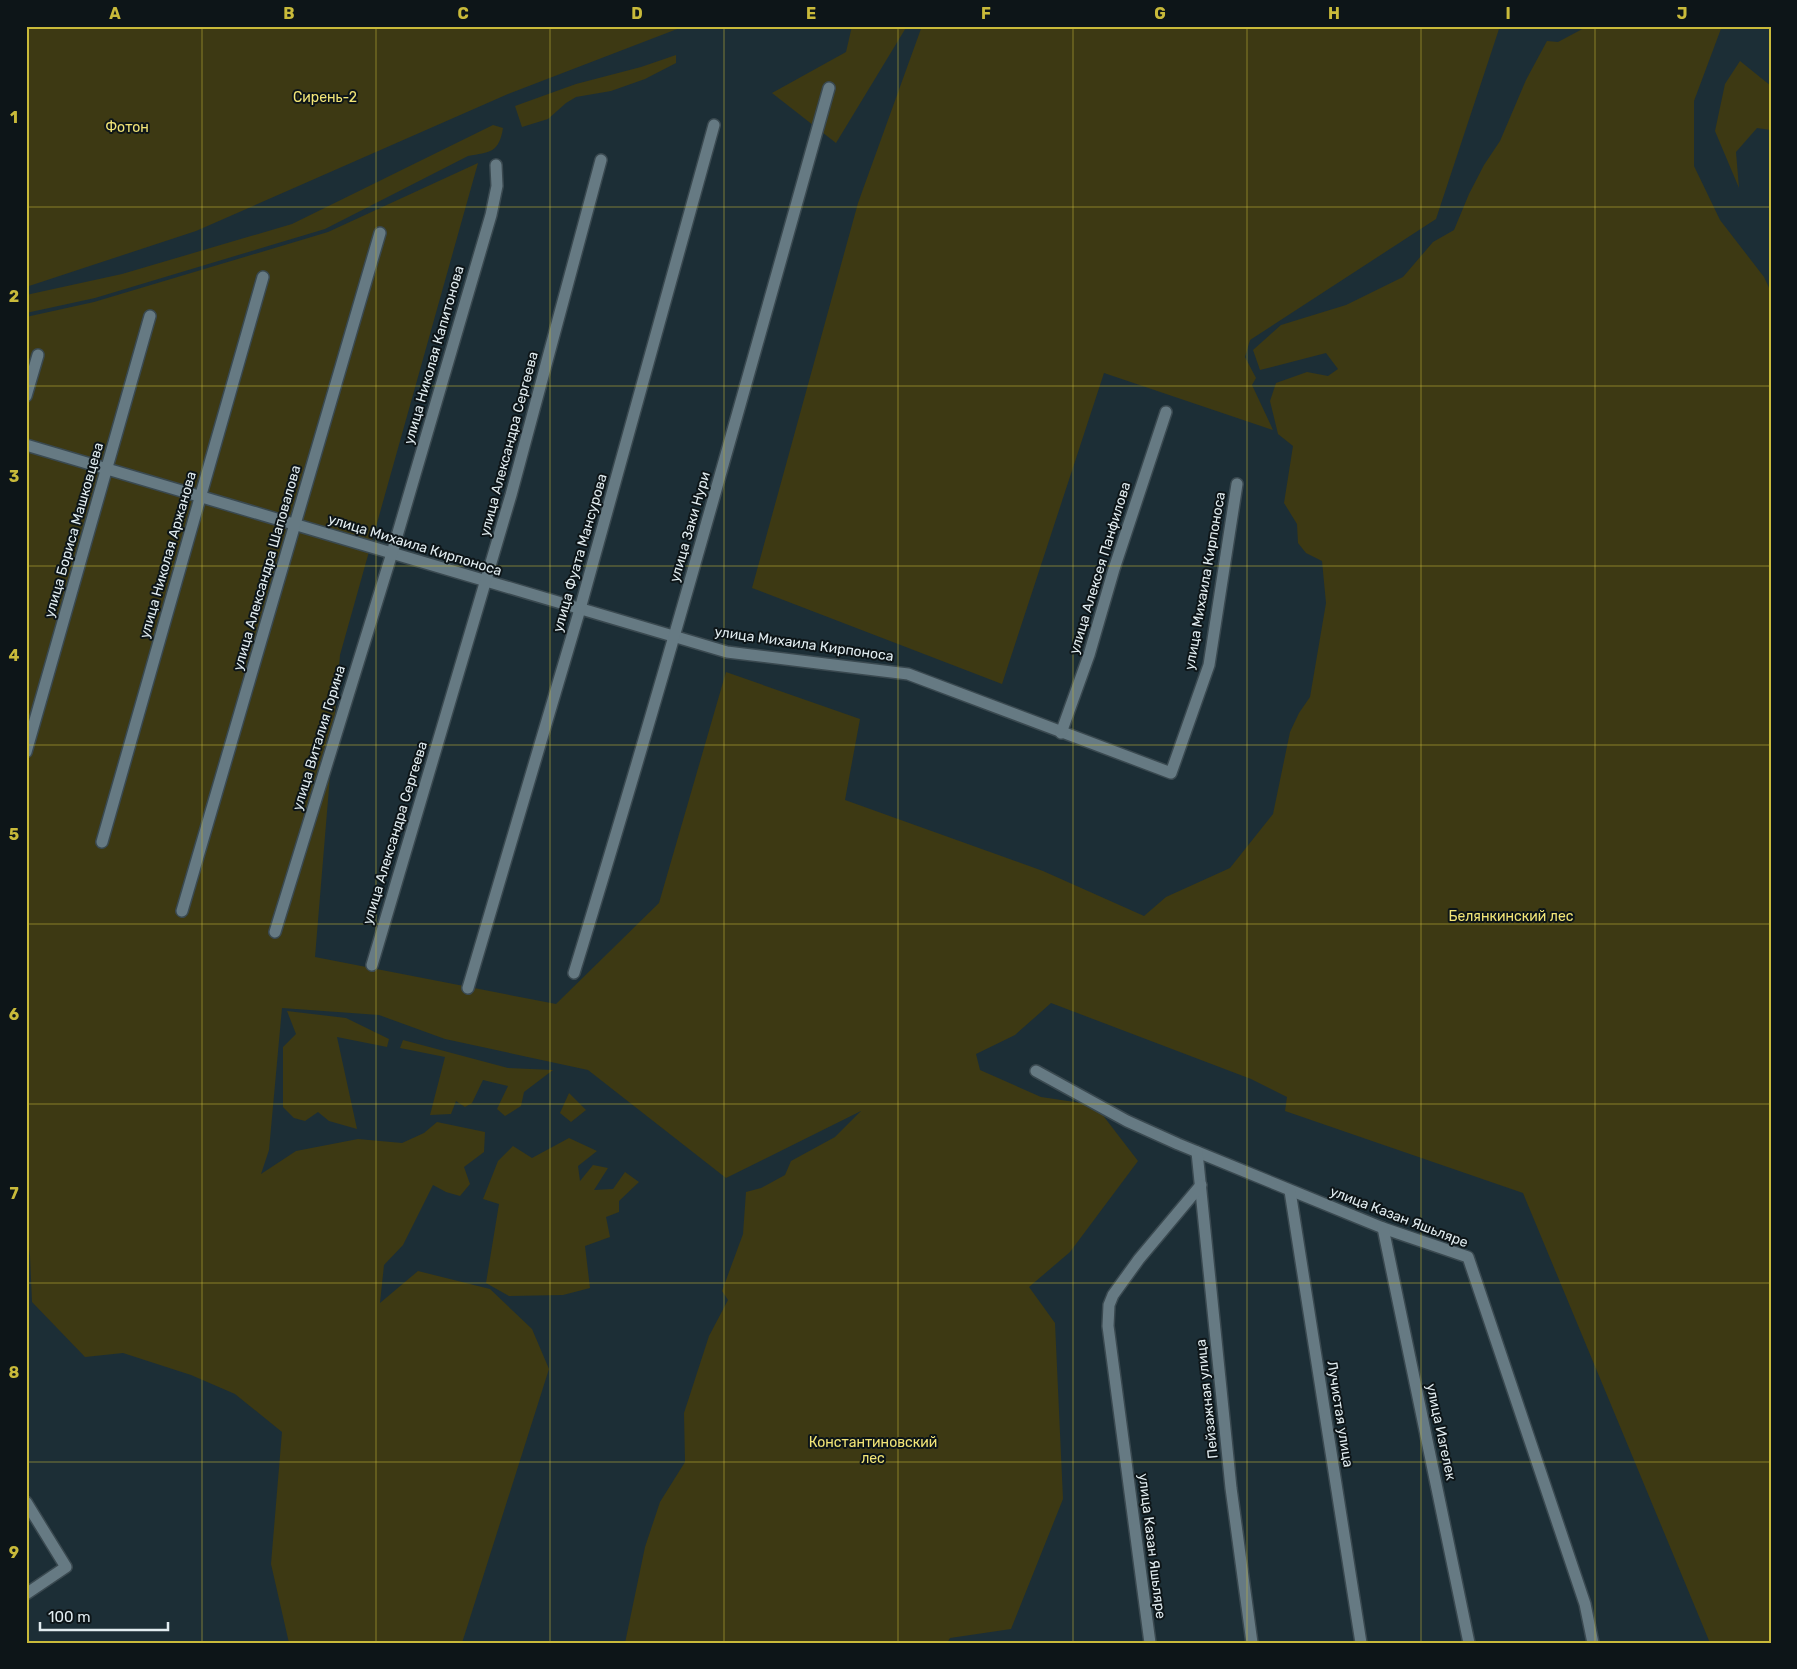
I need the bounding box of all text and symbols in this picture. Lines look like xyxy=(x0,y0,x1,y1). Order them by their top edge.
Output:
text: A xyxy=(109,4,121,23)
text: B xyxy=(283,4,295,23)
text: C xyxy=(457,4,469,23)
text: D xyxy=(631,4,643,23)
text: E xyxy=(806,4,816,23)
text: F xyxy=(981,4,991,23)
text: G xyxy=(1154,4,1166,23)
text: H xyxy=(1328,4,1340,23)
text: I xyxy=(1505,4,1511,23)
text: J xyxy=(1677,4,1687,23)
park label: Сирень-2 xyxy=(293,89,357,106)
text: 1 xyxy=(10,108,18,127)
park label: Фотон xyxy=(105,119,149,136)
street label: улица Николая Капитонова xyxy=(400,264,468,446)
text: 2 xyxy=(9,287,19,306)
street label: улица Александра Сергеева xyxy=(476,350,542,538)
street label: улица Бориса Машковцева xyxy=(41,440,107,620)
street label: улица Александра Шаповалова xyxy=(229,463,305,673)
text: 3 xyxy=(9,467,19,486)
street label: улица Николая Аржанова xyxy=(136,470,200,640)
street label: улица Заки Нури xyxy=(666,470,714,584)
street label: улица Фуата Мансурова xyxy=(549,472,611,634)
street label: улица Алексея Панфилова xyxy=(1066,480,1134,656)
street label: улица Михаила Кирпоноса xyxy=(1181,491,1229,671)
street label: улица Михаила Кирпоноса xyxy=(326,510,504,580)
street label: улица Михаила Кирпоноса xyxy=(713,623,895,665)
text: 4 xyxy=(9,646,20,665)
street label: улица Виталия Горина xyxy=(289,663,349,813)
street label: улица Александра Сергеева xyxy=(359,739,431,927)
text: 5 xyxy=(9,825,19,844)
park label: Белянкинский лес xyxy=(1449,908,1574,925)
text: 6 xyxy=(9,1005,19,1024)
street label: улица Казан Яшьляре xyxy=(1328,1183,1471,1251)
text: 7 xyxy=(9,1184,19,1203)
street label: Пейзажная улица xyxy=(1192,1338,1222,1460)
street label: Лучистая улица xyxy=(1323,1359,1357,1469)
text: 8 xyxy=(9,1363,20,1382)
street label: улица Изгелек xyxy=(1422,1382,1460,1482)
park label: Константиновский лес xyxy=(809,1434,937,1467)
street label: улица Казан Яшьляре xyxy=(1135,1472,1169,1620)
text: 9 xyxy=(9,1543,19,1562)
scale bar xyxy=(40,1599,168,1631)
text: 100 m xyxy=(48,1608,90,1626)

